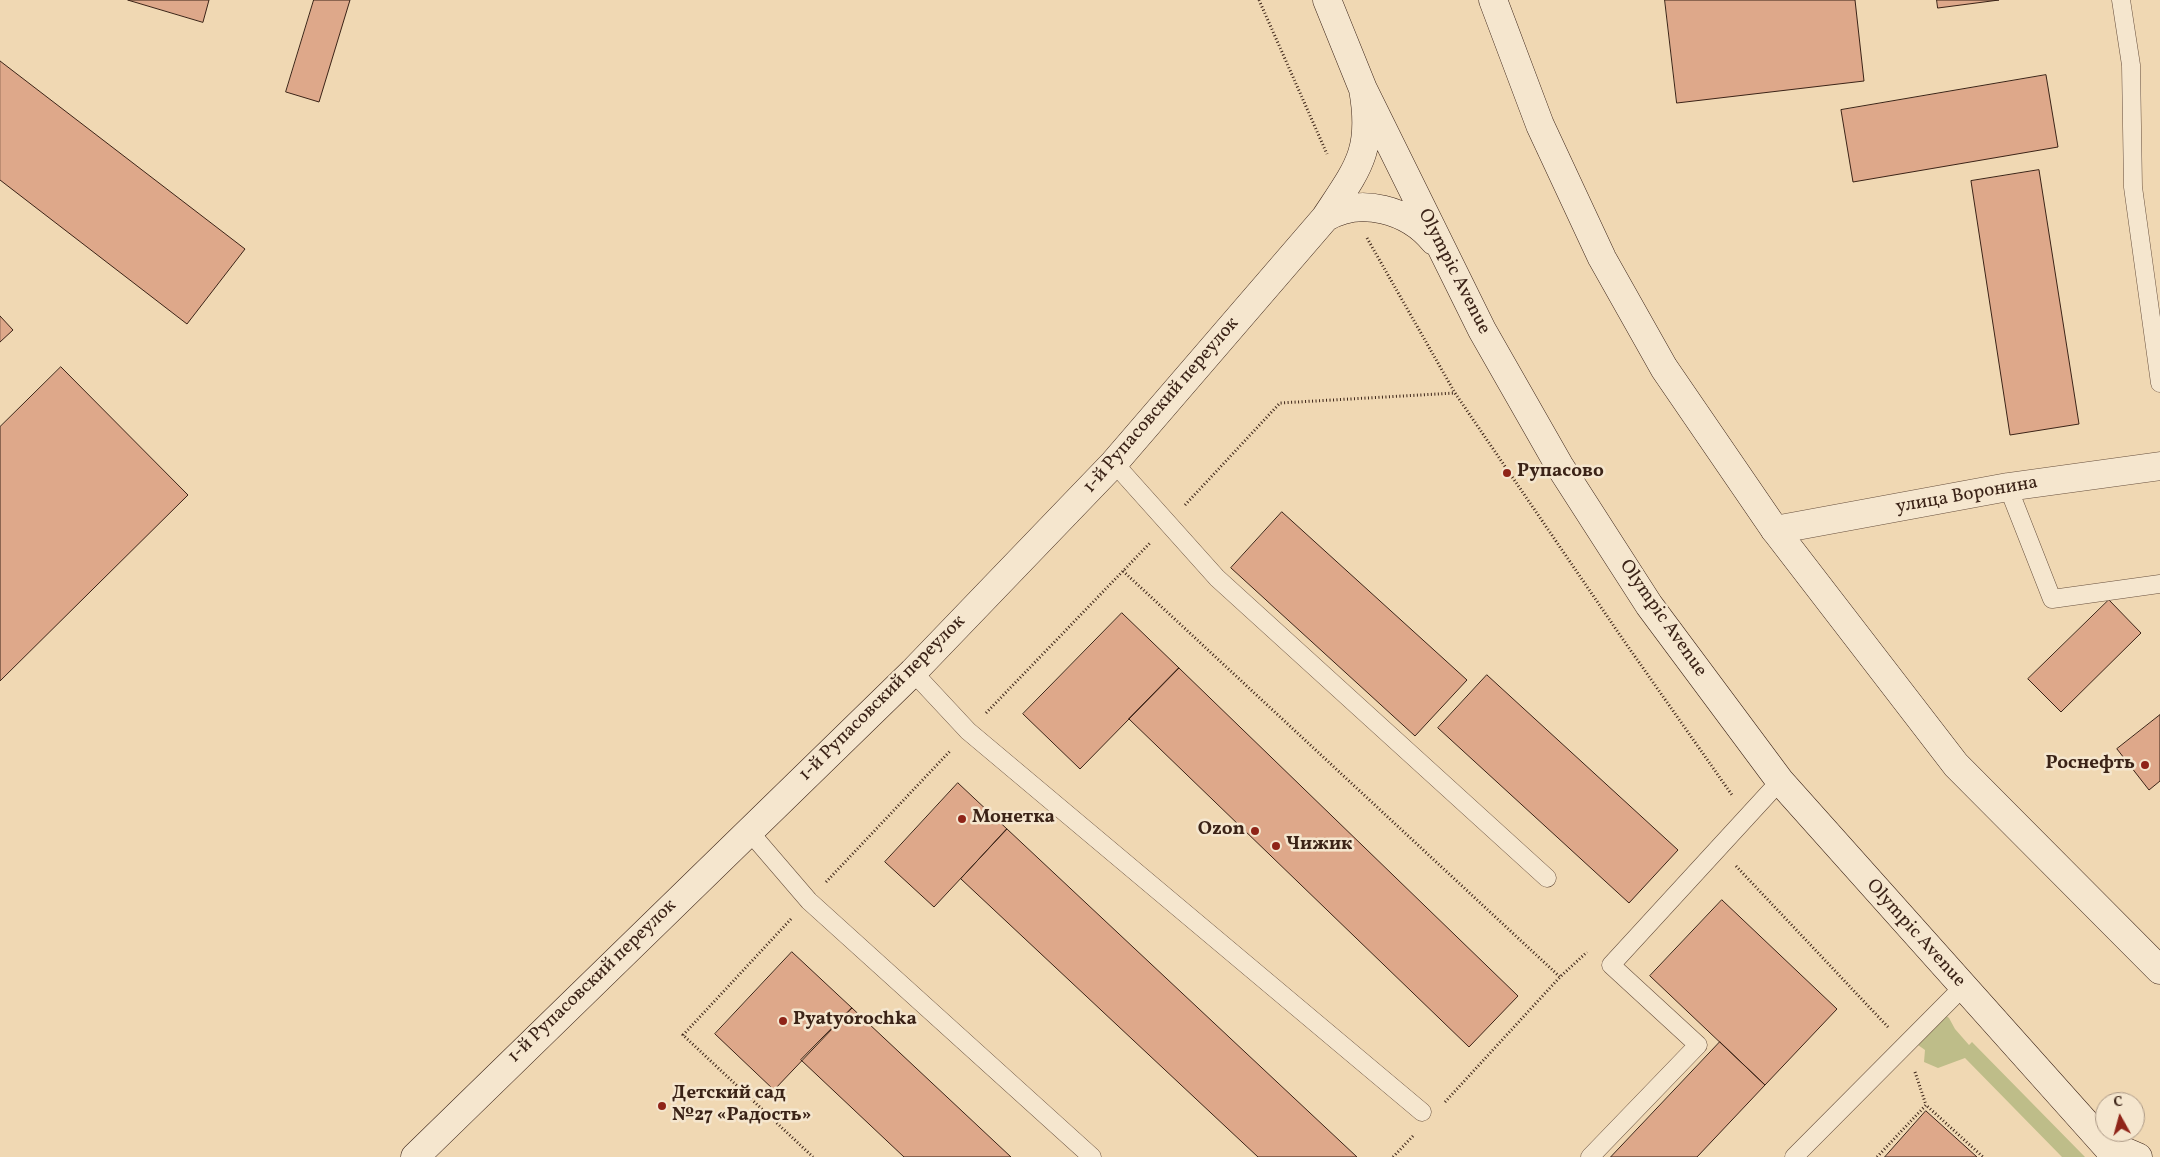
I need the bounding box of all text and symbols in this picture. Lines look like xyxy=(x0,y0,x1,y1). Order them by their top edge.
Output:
street label: Olympic Avenue xyxy=(1412,205,1494,339)
street label: 1-й Рупасовский переулок xyxy=(1079,313,1245,499)
place label: Рупасово xyxy=(1517,462,1604,484)
marker: Рупасово xyxy=(1501,467,1513,479)
street label: улица Воронина xyxy=(1894,472,2040,520)
street label: Olympic Avenue xyxy=(1613,556,1711,682)
street label: 1-й Рупасовский переулок xyxy=(795,611,971,787)
place label: Роснефть xyxy=(2045,754,2135,776)
marker: Роснефть xyxy=(2139,759,2151,771)
place label: Монетка xyxy=(972,808,1055,830)
marker: Монетка xyxy=(956,813,968,825)
place label: Ozon xyxy=(1198,820,1245,842)
marker: Ozon xyxy=(1249,825,1261,837)
place label: Чижик xyxy=(1286,835,1352,857)
marker: Чижик xyxy=(1270,840,1282,852)
street label: Olympic Avenue xyxy=(1860,875,1970,993)
street label: 1-й Рупасовский переулок xyxy=(504,895,682,1069)
place label: Pyatyorochka xyxy=(793,1010,917,1032)
marker: Pyatyorochka xyxy=(777,1015,789,1027)
place label: Детский сад №27 «Радость» xyxy=(672,1084,811,1128)
north arrow xyxy=(2095,1092,2145,1142)
text: С xyxy=(2113,1093,2124,1113)
marker: Детский сад №27 «Радость» xyxy=(656,1100,668,1112)

